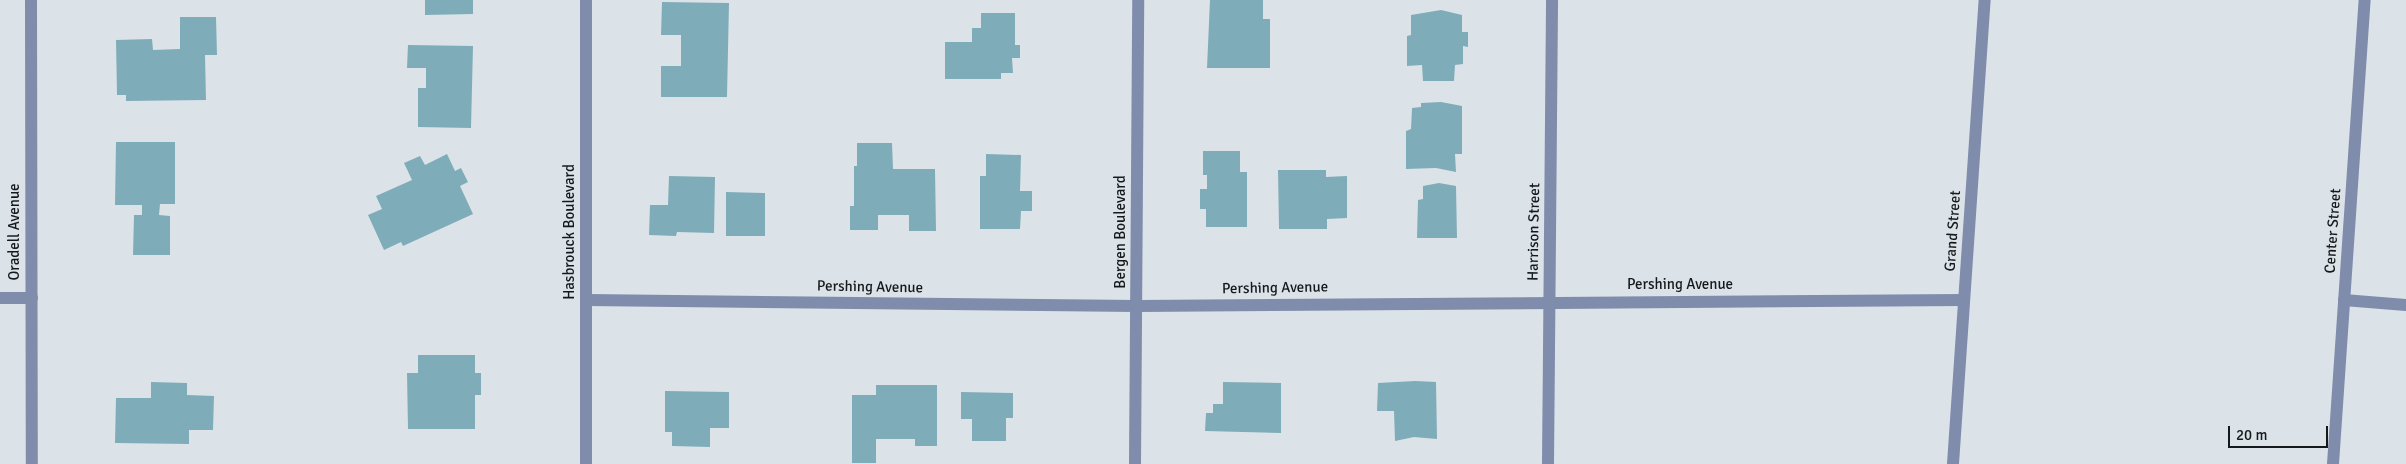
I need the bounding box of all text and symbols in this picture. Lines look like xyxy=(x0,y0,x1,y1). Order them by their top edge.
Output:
street label: Hasbrouck Boulevard xyxy=(561,164,579,300)
street label: Bergen Boulevard xyxy=(1112,175,1130,289)
street label: Oradell Avenue xyxy=(6,183,24,281)
street label: Harrison Street xyxy=(1524,183,1544,281)
street label: Center Street xyxy=(2321,188,2345,274)
street label: Grand Street xyxy=(1941,190,1965,272)
street label: Pershing Avenue xyxy=(1627,276,1733,294)
street label: Pershing Avenue xyxy=(817,277,923,297)
street label: Pershing Avenue xyxy=(1222,278,1328,298)
scale bar xyxy=(2231,416,2331,448)
text: 20 m xyxy=(2236,426,2267,444)

